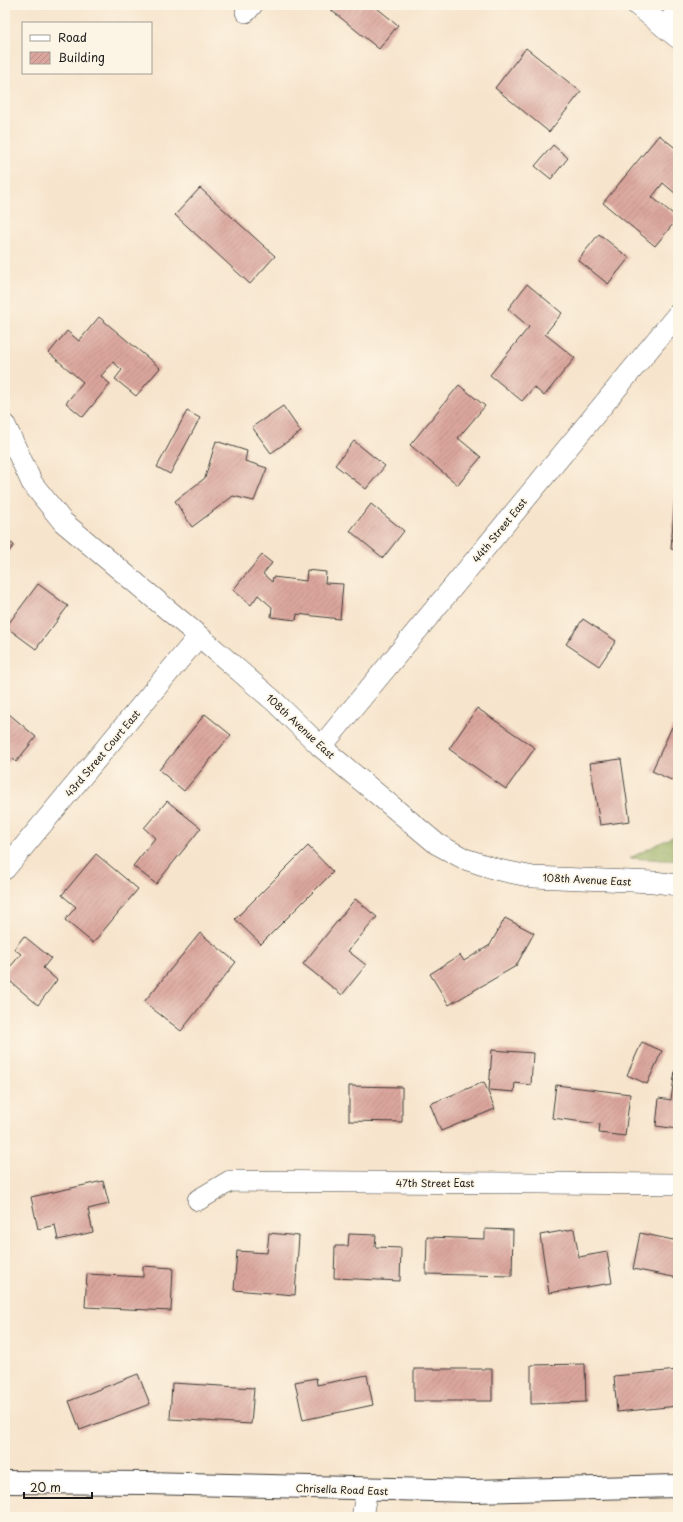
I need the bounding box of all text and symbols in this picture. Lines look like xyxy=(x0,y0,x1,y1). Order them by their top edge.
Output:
legend xyxy=(22,22,152,74)
text: Road xyxy=(58,28,87,46)
text: Building xyxy=(58,48,105,66)
street label: 44th Street East xyxy=(468,494,530,565)
street label: 108th Avenue East xyxy=(263,690,339,762)
street label: 43rd Street Court East xyxy=(61,706,143,800)
street label: 108th Avenue East xyxy=(542,869,632,889)
street label: 47th Street East xyxy=(396,1175,474,1190)
scale bar xyxy=(24,1474,92,1500)
text: 20 m xyxy=(30,1478,61,1496)
street label: Chrisella Road East xyxy=(295,1480,389,1498)

